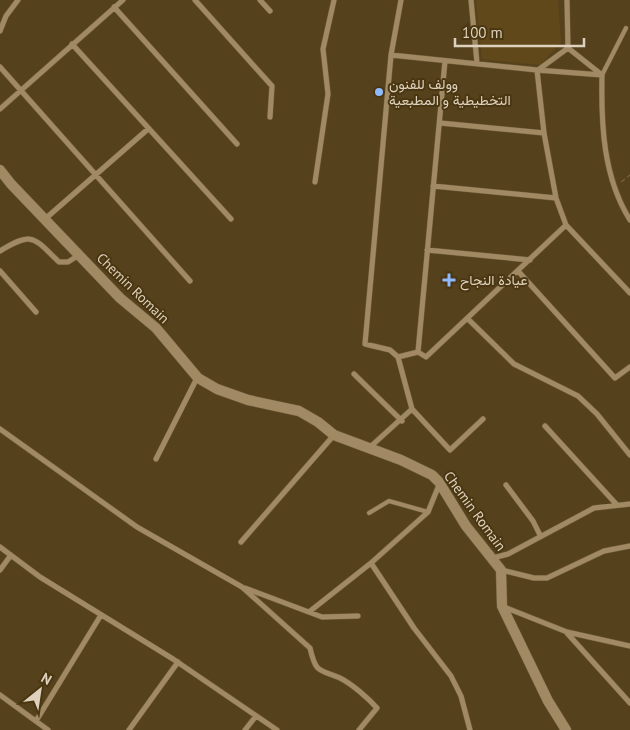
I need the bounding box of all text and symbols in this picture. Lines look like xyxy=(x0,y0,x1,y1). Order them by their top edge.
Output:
scale bar xyxy=(455,15,584,47)
text: 100 m xyxy=(462,23,503,42)
place label: وولف للفنون التخطيطية و المطبعية xyxy=(389,75,511,109)
marker: وولف للفنون التخطيطية و المطبعية xyxy=(373,86,385,98)
street label: Chemin Romain xyxy=(93,249,173,327)
place label: عيادة النجاح xyxy=(460,271,528,291)
marker: عيادة النجاح xyxy=(442,273,456,287)
street label: Chemin Romain xyxy=(440,468,510,554)
north arrow xyxy=(15,665,65,715)
text: N xyxy=(38,669,55,689)

